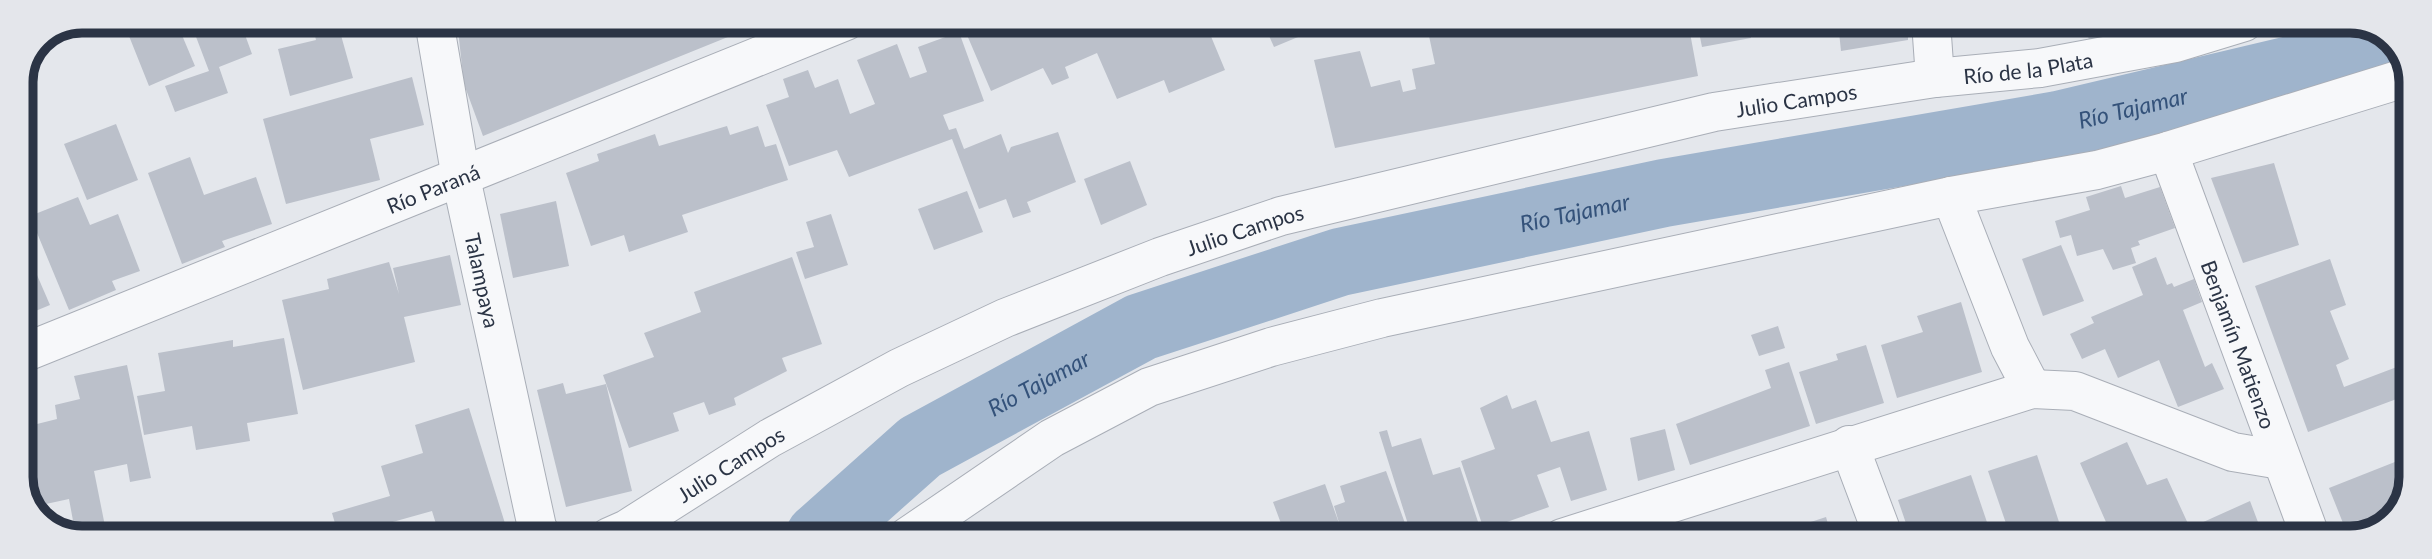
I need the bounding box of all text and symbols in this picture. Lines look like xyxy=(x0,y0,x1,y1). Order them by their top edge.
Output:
street label: Río de la Plata xyxy=(1962,46,2095,88)
street label: Julio Campos xyxy=(1734,78,1859,121)
water label: Río Tajamar xyxy=(2075,81,2191,134)
street label: Río Paraná xyxy=(383,158,483,218)
water label: Río Tajamar xyxy=(1517,186,1633,237)
street label: Julio Campos xyxy=(1183,199,1306,260)
street label: Talampaya xyxy=(461,231,506,330)
street label: Benjamín Matienzo xyxy=(2197,257,2282,432)
water label: Río Tajamar xyxy=(983,343,1095,422)
street label: Julio Campos xyxy=(672,420,788,507)

